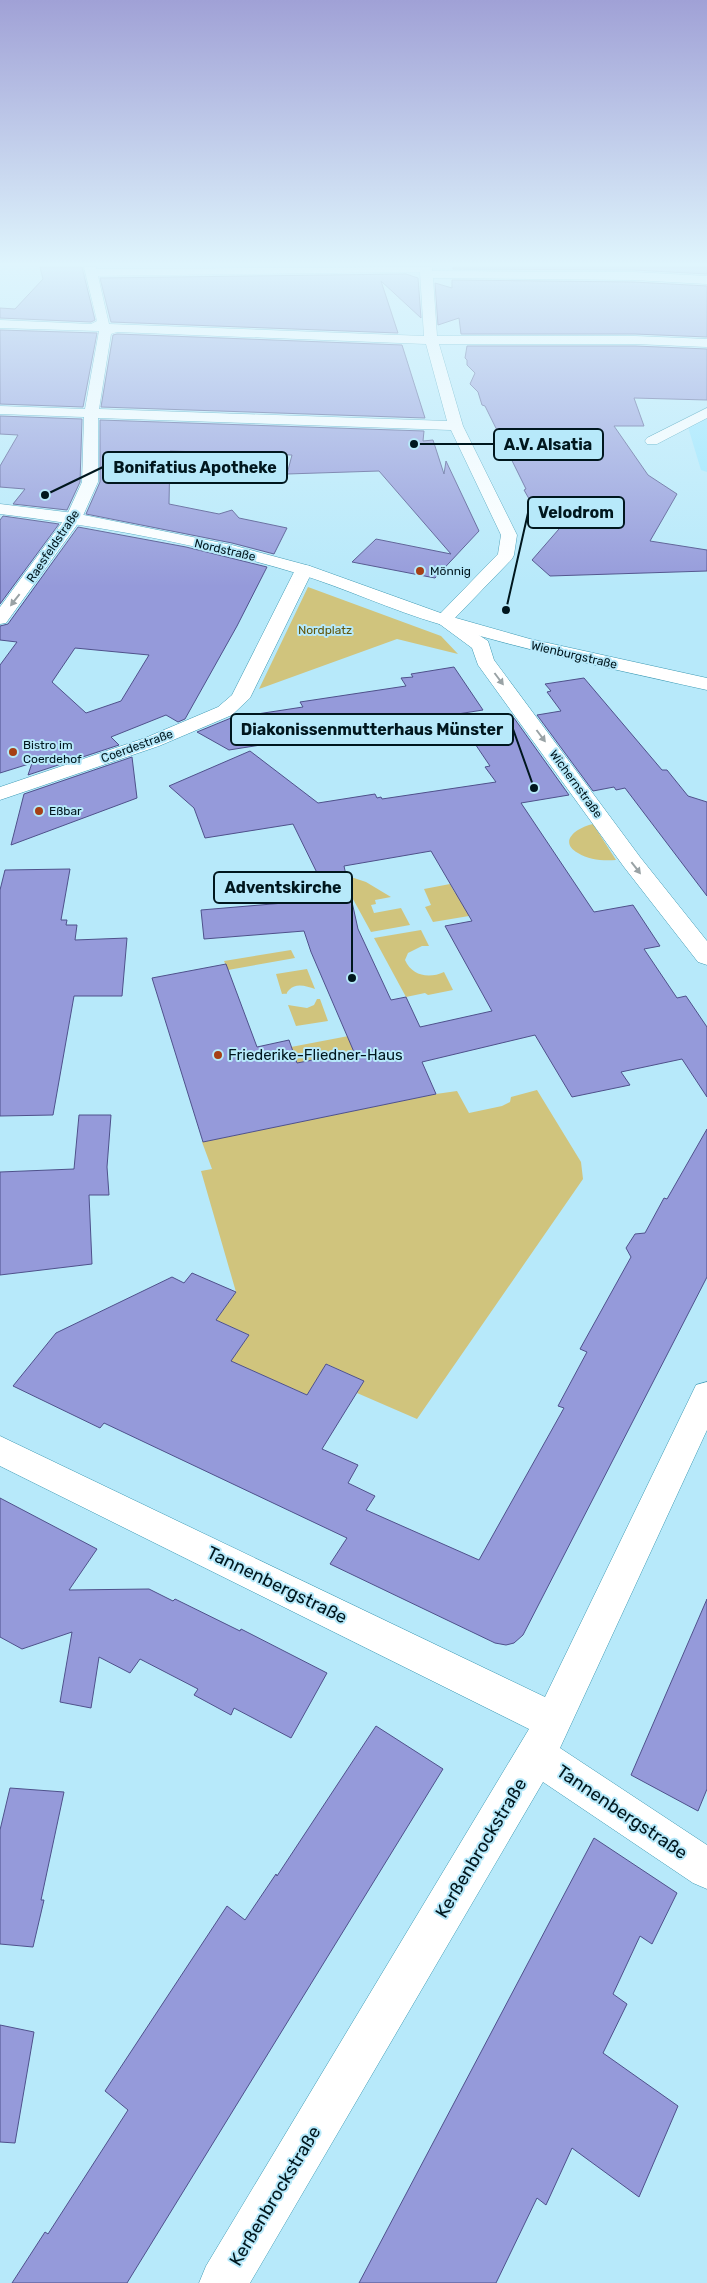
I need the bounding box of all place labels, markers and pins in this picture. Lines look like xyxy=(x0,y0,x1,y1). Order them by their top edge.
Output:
callout: A.V. Alsatia xyxy=(494,429,603,460)
callout: Bonifatius Apotheke xyxy=(103,452,287,483)
callout: Velodrom xyxy=(528,497,624,528)
place label: Mönnig xyxy=(430,564,471,578)
marker: Mönnig xyxy=(414,565,426,577)
callout: Diakonissenmutterhaus Münster xyxy=(231,714,513,745)
place label: Bistro im Coerdehof xyxy=(23,738,82,766)
marker: Bistro im Coerdehof xyxy=(7,746,19,758)
place label: Eßbar xyxy=(49,804,82,818)
marker: Eßbar xyxy=(33,805,45,817)
callout: Adventskirche xyxy=(214,872,352,903)
place label: Friederike-Fliedner-Haus xyxy=(228,1046,403,1064)
marker: Friederike-Fliedner-Haus xyxy=(212,1049,224,1061)

